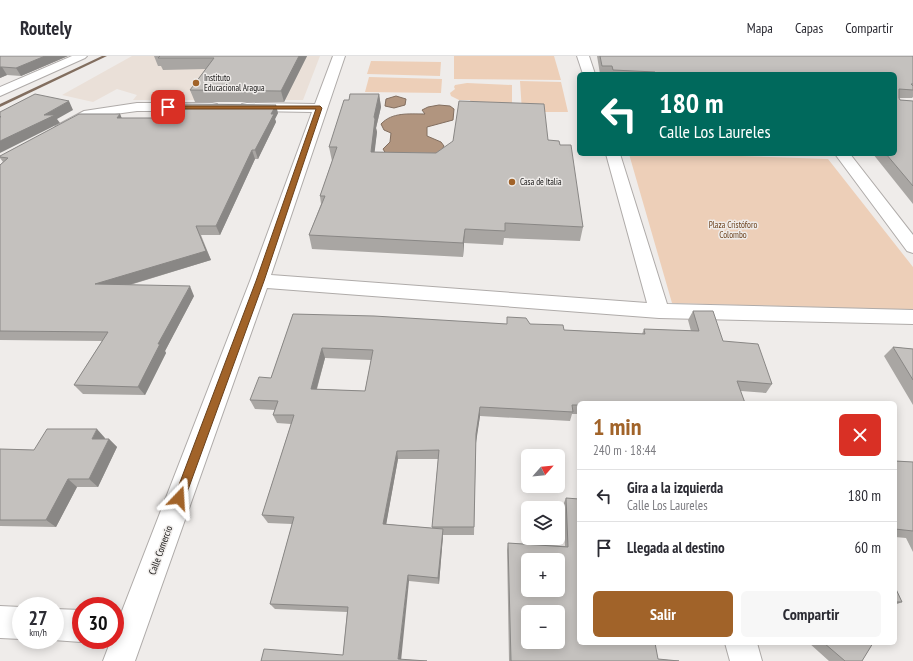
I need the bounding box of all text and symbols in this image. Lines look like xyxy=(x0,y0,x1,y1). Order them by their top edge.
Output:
text: Routely xyxy=(20,16,72,40)
text: Mapa xyxy=(747,19,773,37)
text: Capas xyxy=(795,19,823,37)
text: Compartir xyxy=(845,19,893,37)
place label: Instituto Educacional Aragua xyxy=(204,72,265,93)
marker: Instituto Educacional Aragua xyxy=(191,78,201,88)
text: 180 m xyxy=(659,84,723,121)
icon: left xyxy=(593,88,645,140)
pin xyxy=(151,90,185,124)
icon: arrive xyxy=(157,96,179,118)
text: Calle Los Laureles xyxy=(659,120,771,143)
place label: Casa de Italia xyxy=(520,176,562,187)
marker: Casa de Italia xyxy=(507,177,517,187)
park label: Plaza Cristóforo Colombo xyxy=(709,219,757,240)
text: 1 min xyxy=(593,411,641,442)
button: close xyxy=(839,414,881,456)
text: 240 m · 18:44 xyxy=(593,442,656,459)
north arrow xyxy=(521,449,565,493)
map controls xyxy=(521,449,565,649)
position arrow xyxy=(158,477,200,519)
text: Gira a la izquierda xyxy=(627,478,723,497)
icon: left xyxy=(593,485,615,507)
text: 180 m xyxy=(848,486,881,505)
text: Calle Los Laureles xyxy=(627,497,708,514)
button: layers xyxy=(521,501,565,545)
street label: Calle Comercio xyxy=(146,524,175,577)
icon: arrive xyxy=(593,537,615,559)
text: Llegada al destino xyxy=(627,538,725,557)
text: 60 m xyxy=(855,538,881,557)
button: + xyxy=(521,553,565,597)
button: Salir xyxy=(593,591,733,637)
button: Compartir xyxy=(741,591,881,637)
speed limit sign: 30 xyxy=(72,597,124,649)
text: 27 xyxy=(28,605,48,631)
button: − xyxy=(521,605,565,649)
text: km/h xyxy=(29,626,47,639)

